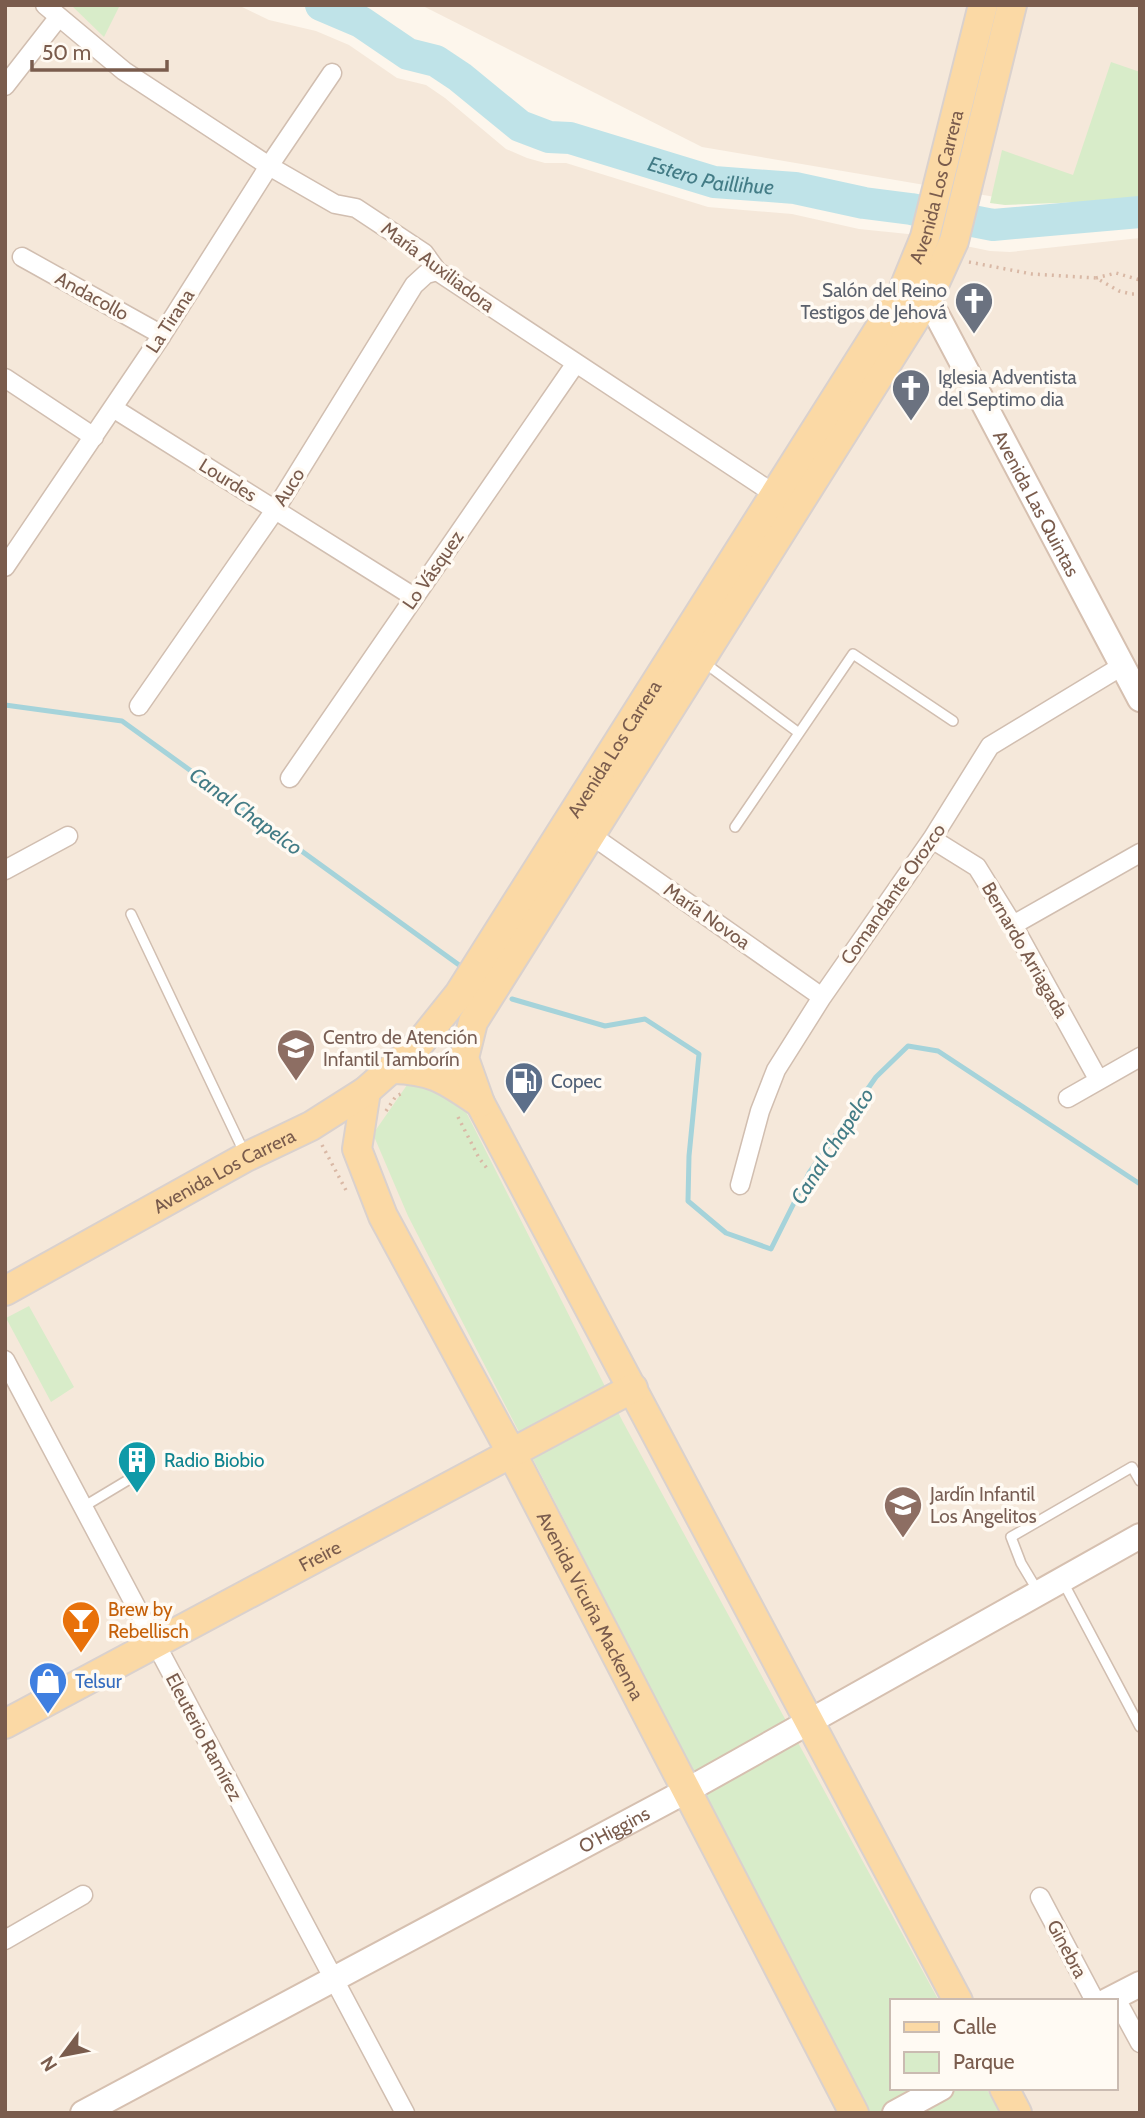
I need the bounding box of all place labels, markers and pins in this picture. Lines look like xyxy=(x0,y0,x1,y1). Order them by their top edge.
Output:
place label: Salón del Reino Testigos de Jehová xyxy=(801,279,947,324)
church icon: Salón del Reino Testigos de Jehová xyxy=(953,280,995,335)
place label: Iglesia Adventista del Septimo dia xyxy=(938,366,1077,411)
church icon: Iglesia Adventista del Septimo dia xyxy=(890,367,932,422)
place label: Centro de Atención Infantil Tamborín xyxy=(323,1026,478,1071)
school or university icon: Centro de Atención Infantil Tamborín xyxy=(275,1027,317,1082)
fuel station icon: Copec xyxy=(503,1060,545,1115)
place label: Copec xyxy=(551,1070,602,1093)
building icon: Radio Biobio xyxy=(116,1439,158,1494)
place label: Radio Biobio xyxy=(164,1449,265,1472)
place label: Jardín Infantil Los Angelitos xyxy=(929,1483,1037,1528)
school or university icon: Jardín Infantil Los Angelitos xyxy=(882,1484,924,1539)
place label: Brew by Rebellisch xyxy=(108,1598,189,1643)
bar icon: Brew by Rebellisch xyxy=(60,1599,102,1654)
shop icon: Telsur xyxy=(27,1660,69,1715)
place label: Telsur xyxy=(75,1670,122,1693)

